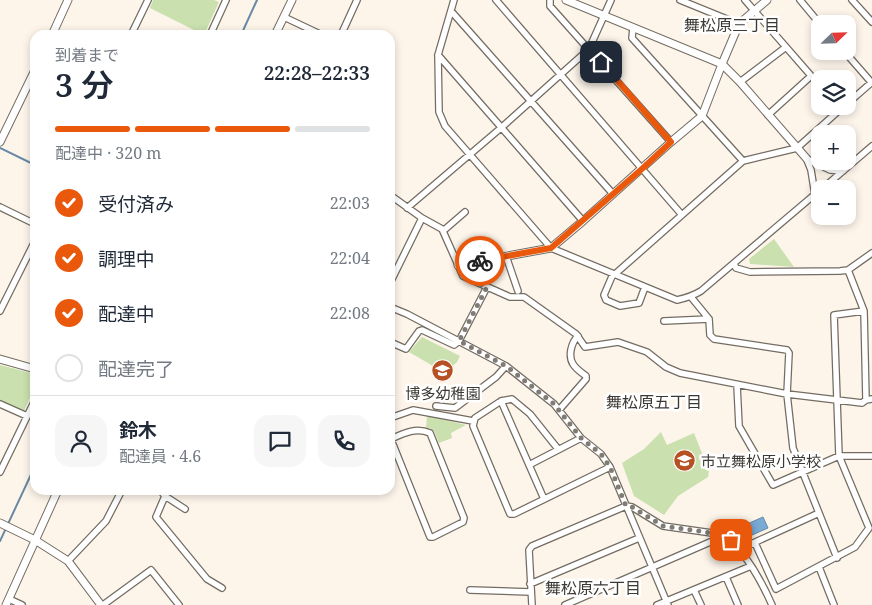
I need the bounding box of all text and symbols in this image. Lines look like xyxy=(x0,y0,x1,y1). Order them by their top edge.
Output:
district label: 舞松原三丁目 xyxy=(684,14,780,36)
north arrow xyxy=(811,15,856,60)
map controls xyxy=(811,15,856,225)
pin xyxy=(580,41,622,83)
text: 到着まで xyxy=(55,44,119,66)
icon: home xyxy=(587,48,615,76)
text: 22:28–22:33 xyxy=(264,60,370,86)
text: 3 分 xyxy=(55,63,113,106)
button: layers xyxy=(811,70,856,115)
button: + xyxy=(811,125,856,170)
text: 配達中 · 320 m xyxy=(55,142,161,164)
button: − xyxy=(811,180,856,225)
icon: check xyxy=(55,189,83,217)
text: 受付済み xyxy=(98,191,174,217)
text: 22:03 xyxy=(330,192,370,214)
courier xyxy=(455,236,505,286)
icon: check xyxy=(55,244,83,272)
text: 調理中 xyxy=(98,246,155,272)
text: 22:04 xyxy=(330,247,370,269)
icon: bike xyxy=(466,247,494,275)
icon: check xyxy=(55,299,83,327)
text: 配達中 xyxy=(98,301,155,327)
text: 22:08 xyxy=(330,302,370,324)
text: 配達完了 xyxy=(98,356,174,382)
school or university icon: 博多幼稚園 xyxy=(431,358,455,382)
place label: 博多幼稚園 xyxy=(405,383,481,403)
district label: 舞松原五丁目 xyxy=(606,391,702,413)
button: person xyxy=(55,415,107,467)
button: chat xyxy=(254,415,306,467)
button: phone xyxy=(318,415,370,467)
text: 鈴木 xyxy=(119,417,157,443)
text: 配達員 · 4.6 xyxy=(119,445,201,467)
school or university icon: 市立舞松原小学校 xyxy=(673,449,697,473)
place label: 市立舞松原小学校 xyxy=(701,451,821,471)
pin xyxy=(710,519,752,561)
icon: bag xyxy=(717,526,745,554)
district label: 舞松原六丁目 xyxy=(545,577,641,599)

